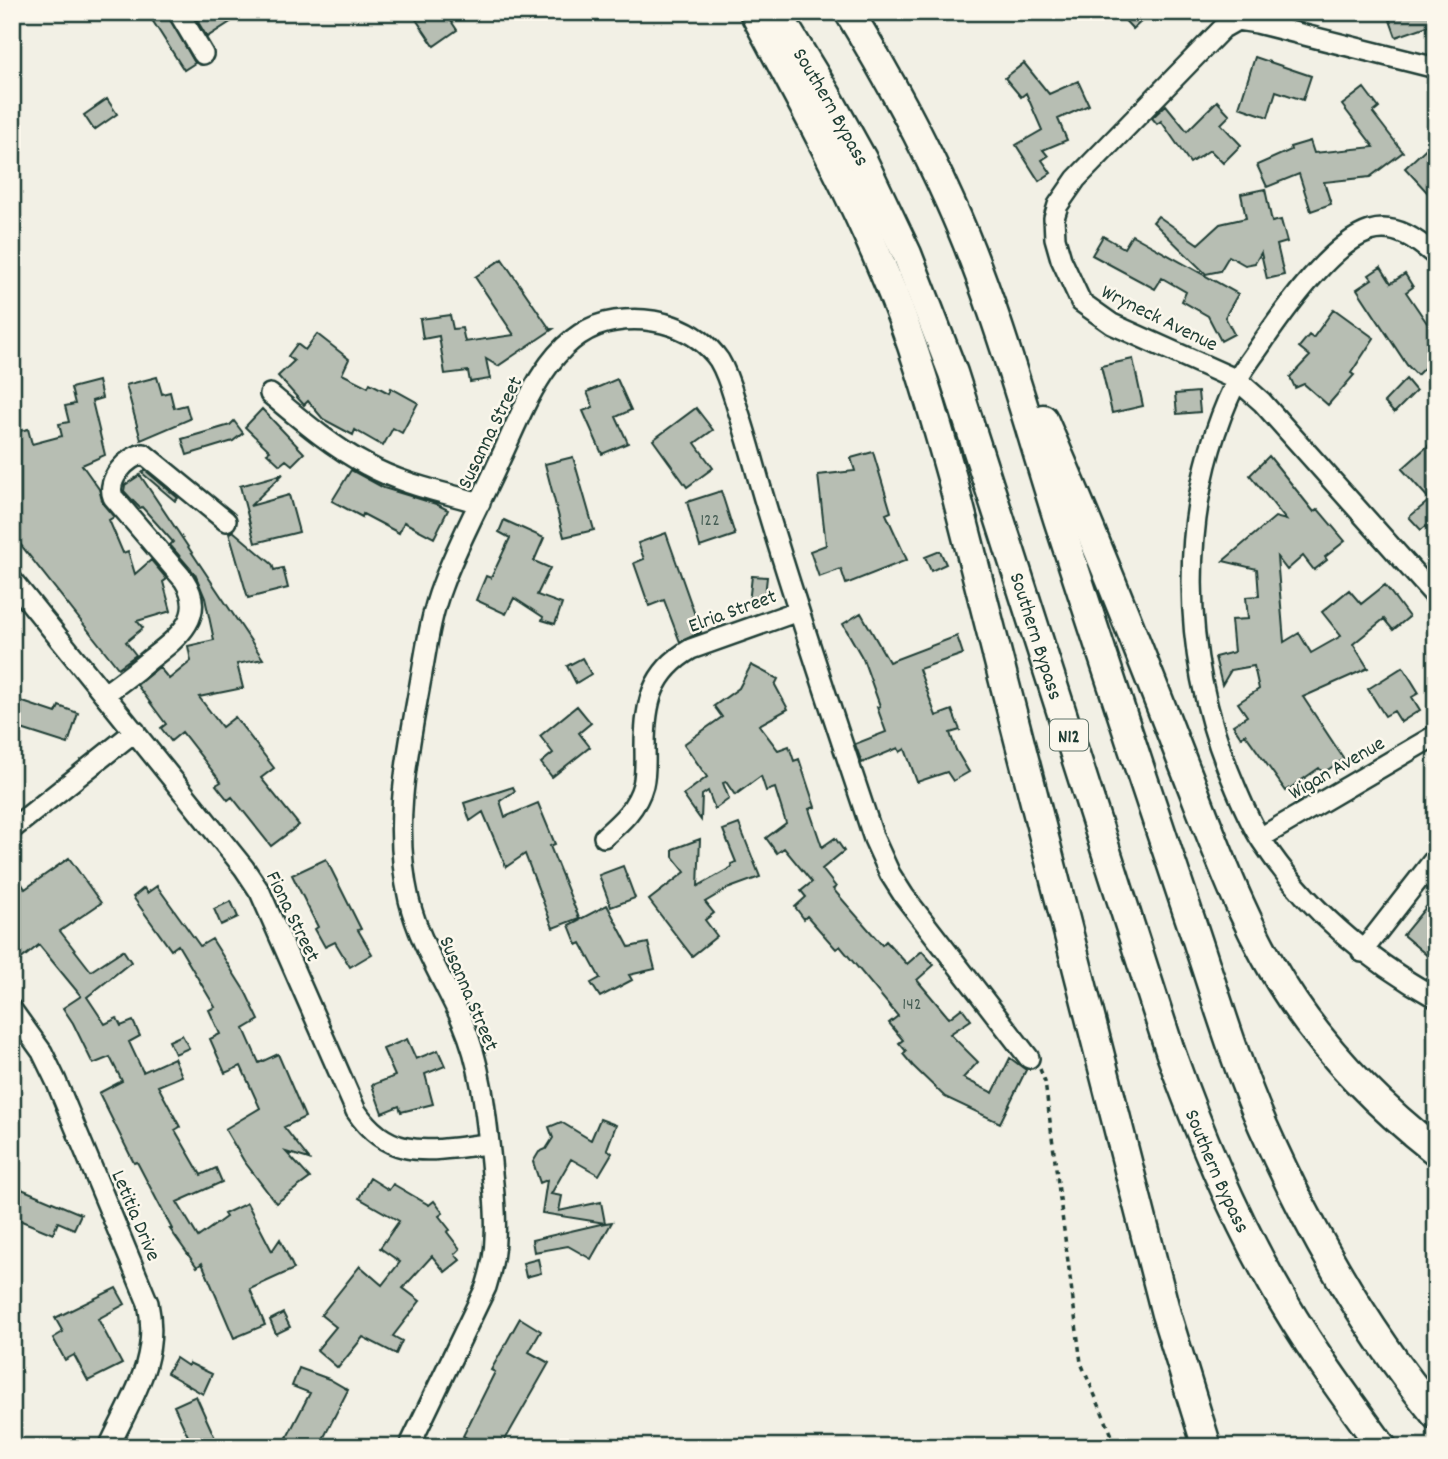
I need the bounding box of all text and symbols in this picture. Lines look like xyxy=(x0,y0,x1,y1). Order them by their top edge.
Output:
street label: Southern Bypass xyxy=(783,43,875,172)
street label: Wryneck Avenue xyxy=(1095,278,1222,361)
street label: Susanna Street xyxy=(451,372,532,495)
house number: 122 xyxy=(700,509,720,534)
street label: Southern Bypass xyxy=(1000,569,1069,704)
street label: Elria Street xyxy=(685,583,782,643)
road number: N12 xyxy=(1050,720,1088,750)
street label: Wigan Avenue xyxy=(1284,730,1391,809)
street label: Fiona Street xyxy=(256,867,326,968)
street label: Susanna Street xyxy=(430,932,505,1056)
house number: 142 xyxy=(902,993,922,1018)
street label: Southern Bypass xyxy=(1175,1106,1256,1239)
street label: Letitia Drive xyxy=(102,1166,167,1266)

